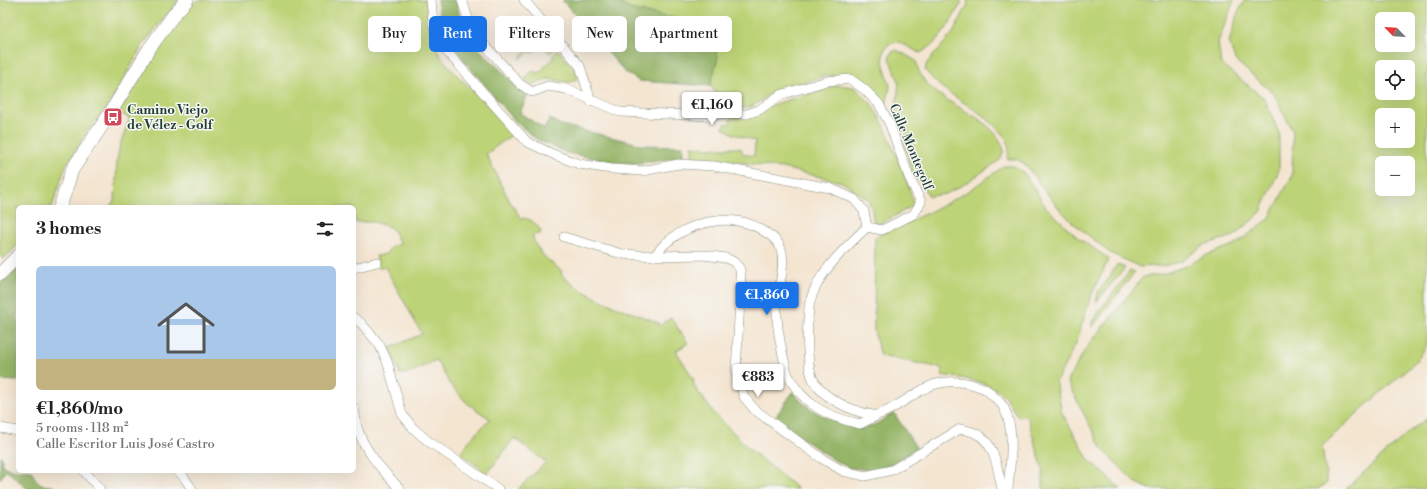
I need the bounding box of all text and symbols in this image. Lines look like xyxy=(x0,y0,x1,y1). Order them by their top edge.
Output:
north arrow xyxy=(1375,12,1415,52)
map controls xyxy=(1375,12,1415,196)
chip: Buy xyxy=(368,16,421,52)
chip: Rent xyxy=(429,16,487,52)
chip: Filters xyxy=(495,16,564,52)
chip: New xyxy=(572,16,627,52)
chip: Apartment xyxy=(635,16,732,52)
button: locate xyxy=(1375,60,1415,100)
pin: €1,160 xyxy=(679,92,745,126)
text: €1,160 xyxy=(691,97,733,113)
street label: Calle Montegolf xyxy=(886,101,937,194)
place label: Camino Viejo de Vélez - Golf xyxy=(127,102,214,133)
bus stop icon: Camino Viejo de Vélez - Golf xyxy=(102,106,124,128)
button: + xyxy=(1375,108,1415,148)
button: − xyxy=(1375,156,1415,196)
text: 3 homes xyxy=(36,218,101,240)
icon: filters xyxy=(314,218,336,240)
pin: €1,860 xyxy=(734,282,800,316)
text: €1,860 xyxy=(745,287,789,303)
icon: home xyxy=(150,292,222,364)
pin: €883 xyxy=(734,364,782,398)
text: €883 xyxy=(742,369,774,385)
text: €1,860/mo xyxy=(36,398,123,420)
text: 5 rooms · 118 m² xyxy=(36,420,128,436)
text: Calle Escritor Luis José Castro xyxy=(36,436,215,452)

